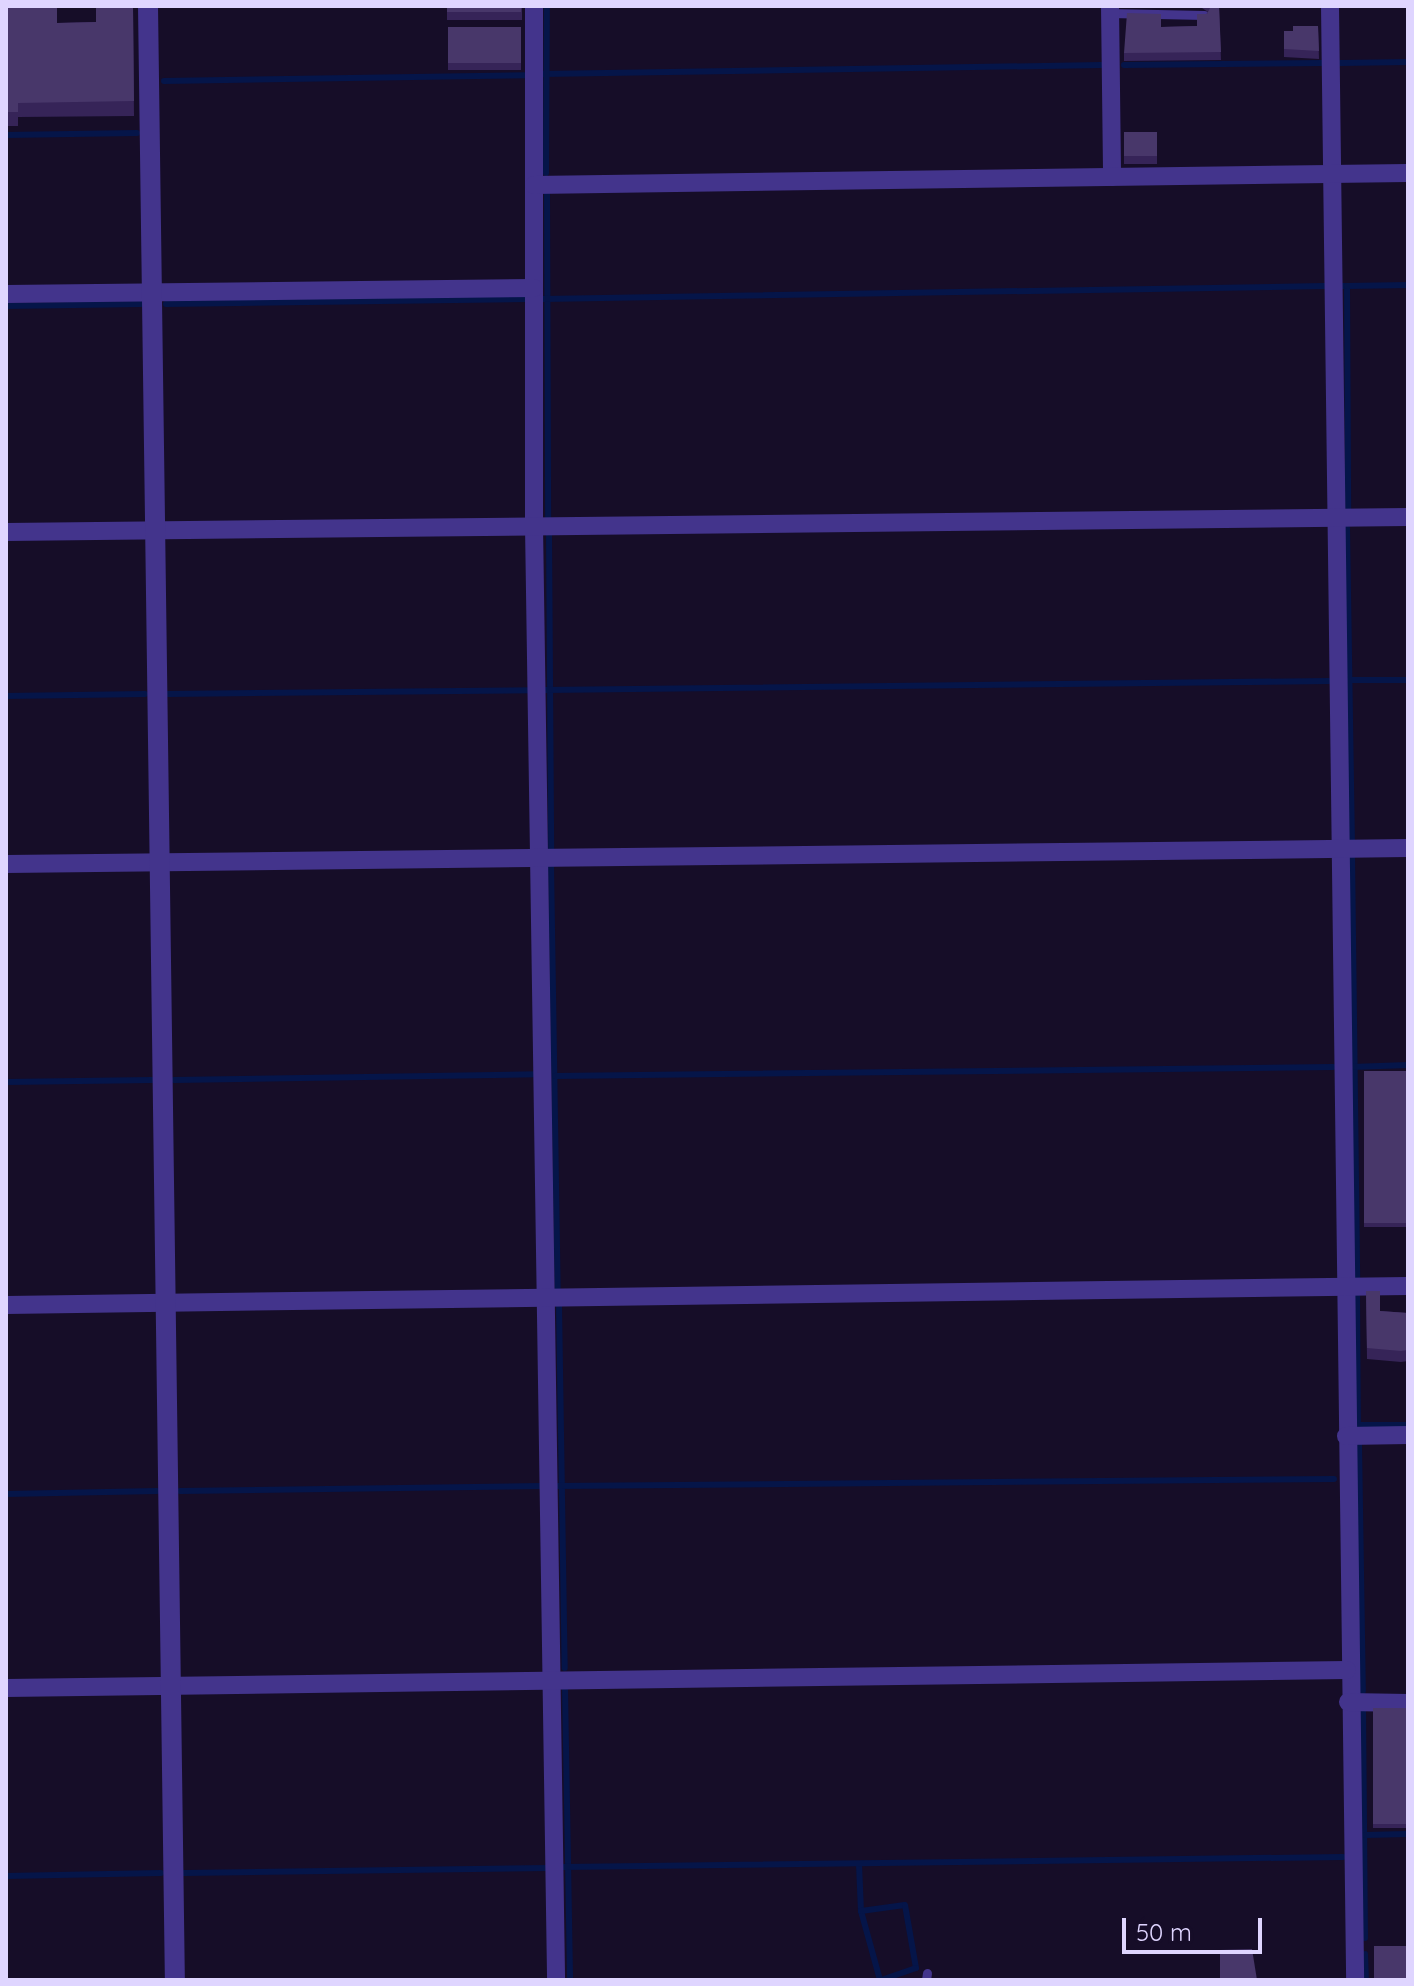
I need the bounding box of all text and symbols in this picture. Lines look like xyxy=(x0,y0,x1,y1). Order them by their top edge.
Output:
scale bar xyxy=(1126,1902,1266,1952)
text: 50 m xyxy=(1136,1917,1192,1947)

